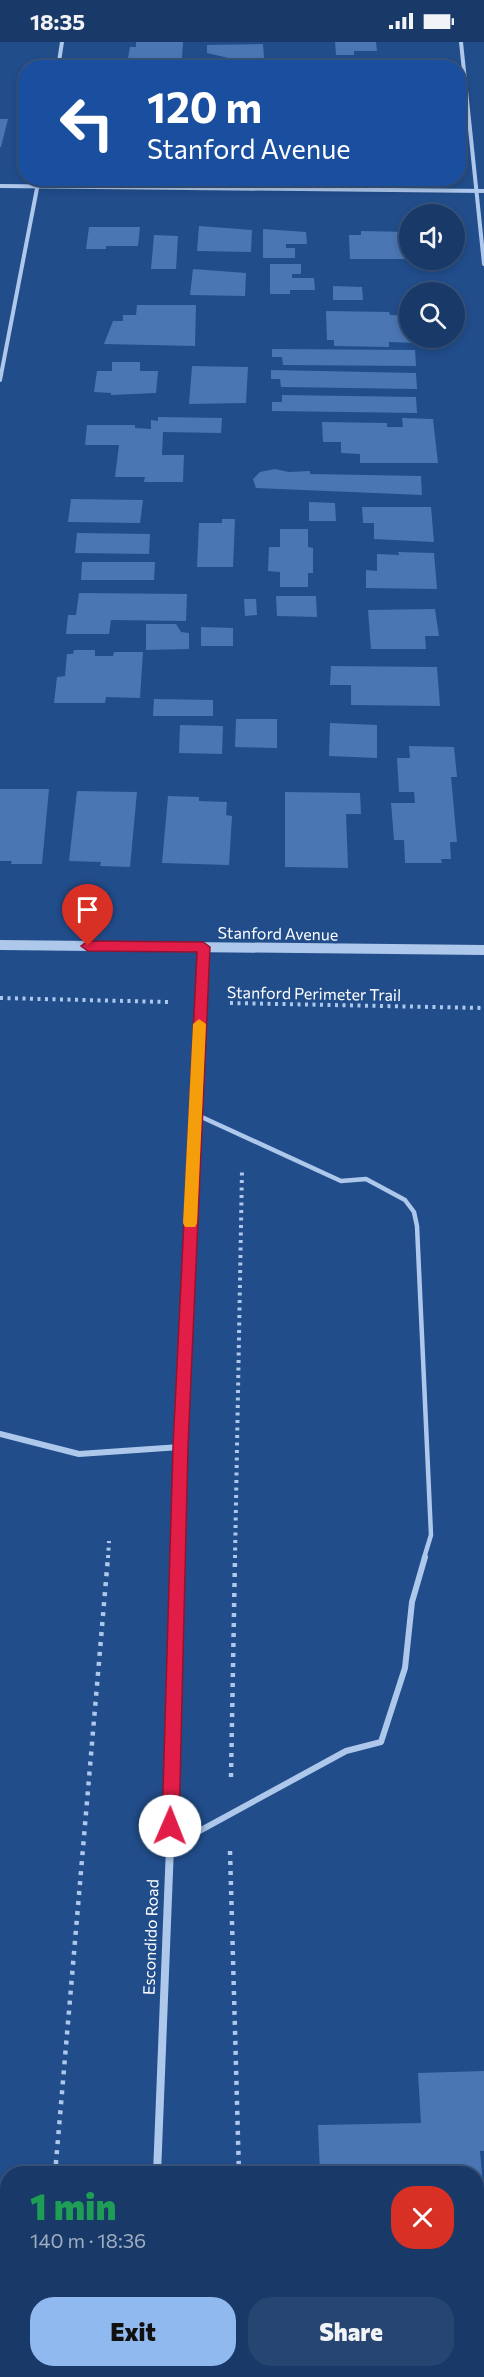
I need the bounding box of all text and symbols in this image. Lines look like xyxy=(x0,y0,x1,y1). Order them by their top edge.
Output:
text: 18:35 xyxy=(30,8,85,35)
text: 120 m xyxy=(147,80,262,132)
icon: left xyxy=(48,84,126,162)
text: Stanford Avenue xyxy=(147,132,350,165)
map controls xyxy=(399,204,465,348)
button: sound xyxy=(399,204,465,270)
button: search xyxy=(399,282,465,348)
pin xyxy=(62,884,113,946)
icon: arrive xyxy=(71,893,104,926)
street label: Stanford Avenue xyxy=(218,922,338,944)
street label: Stanford Perimeter Trail xyxy=(227,982,401,1004)
position arrow xyxy=(138,1794,202,1858)
street label: Escondido Road xyxy=(138,1879,162,1995)
text: 1 min xyxy=(30,2183,116,2227)
button: close xyxy=(391,2186,454,2249)
text: 140 m · 18:36 xyxy=(30,2228,146,2252)
button: Exit xyxy=(30,2297,236,2366)
button: Share xyxy=(248,2297,454,2366)

